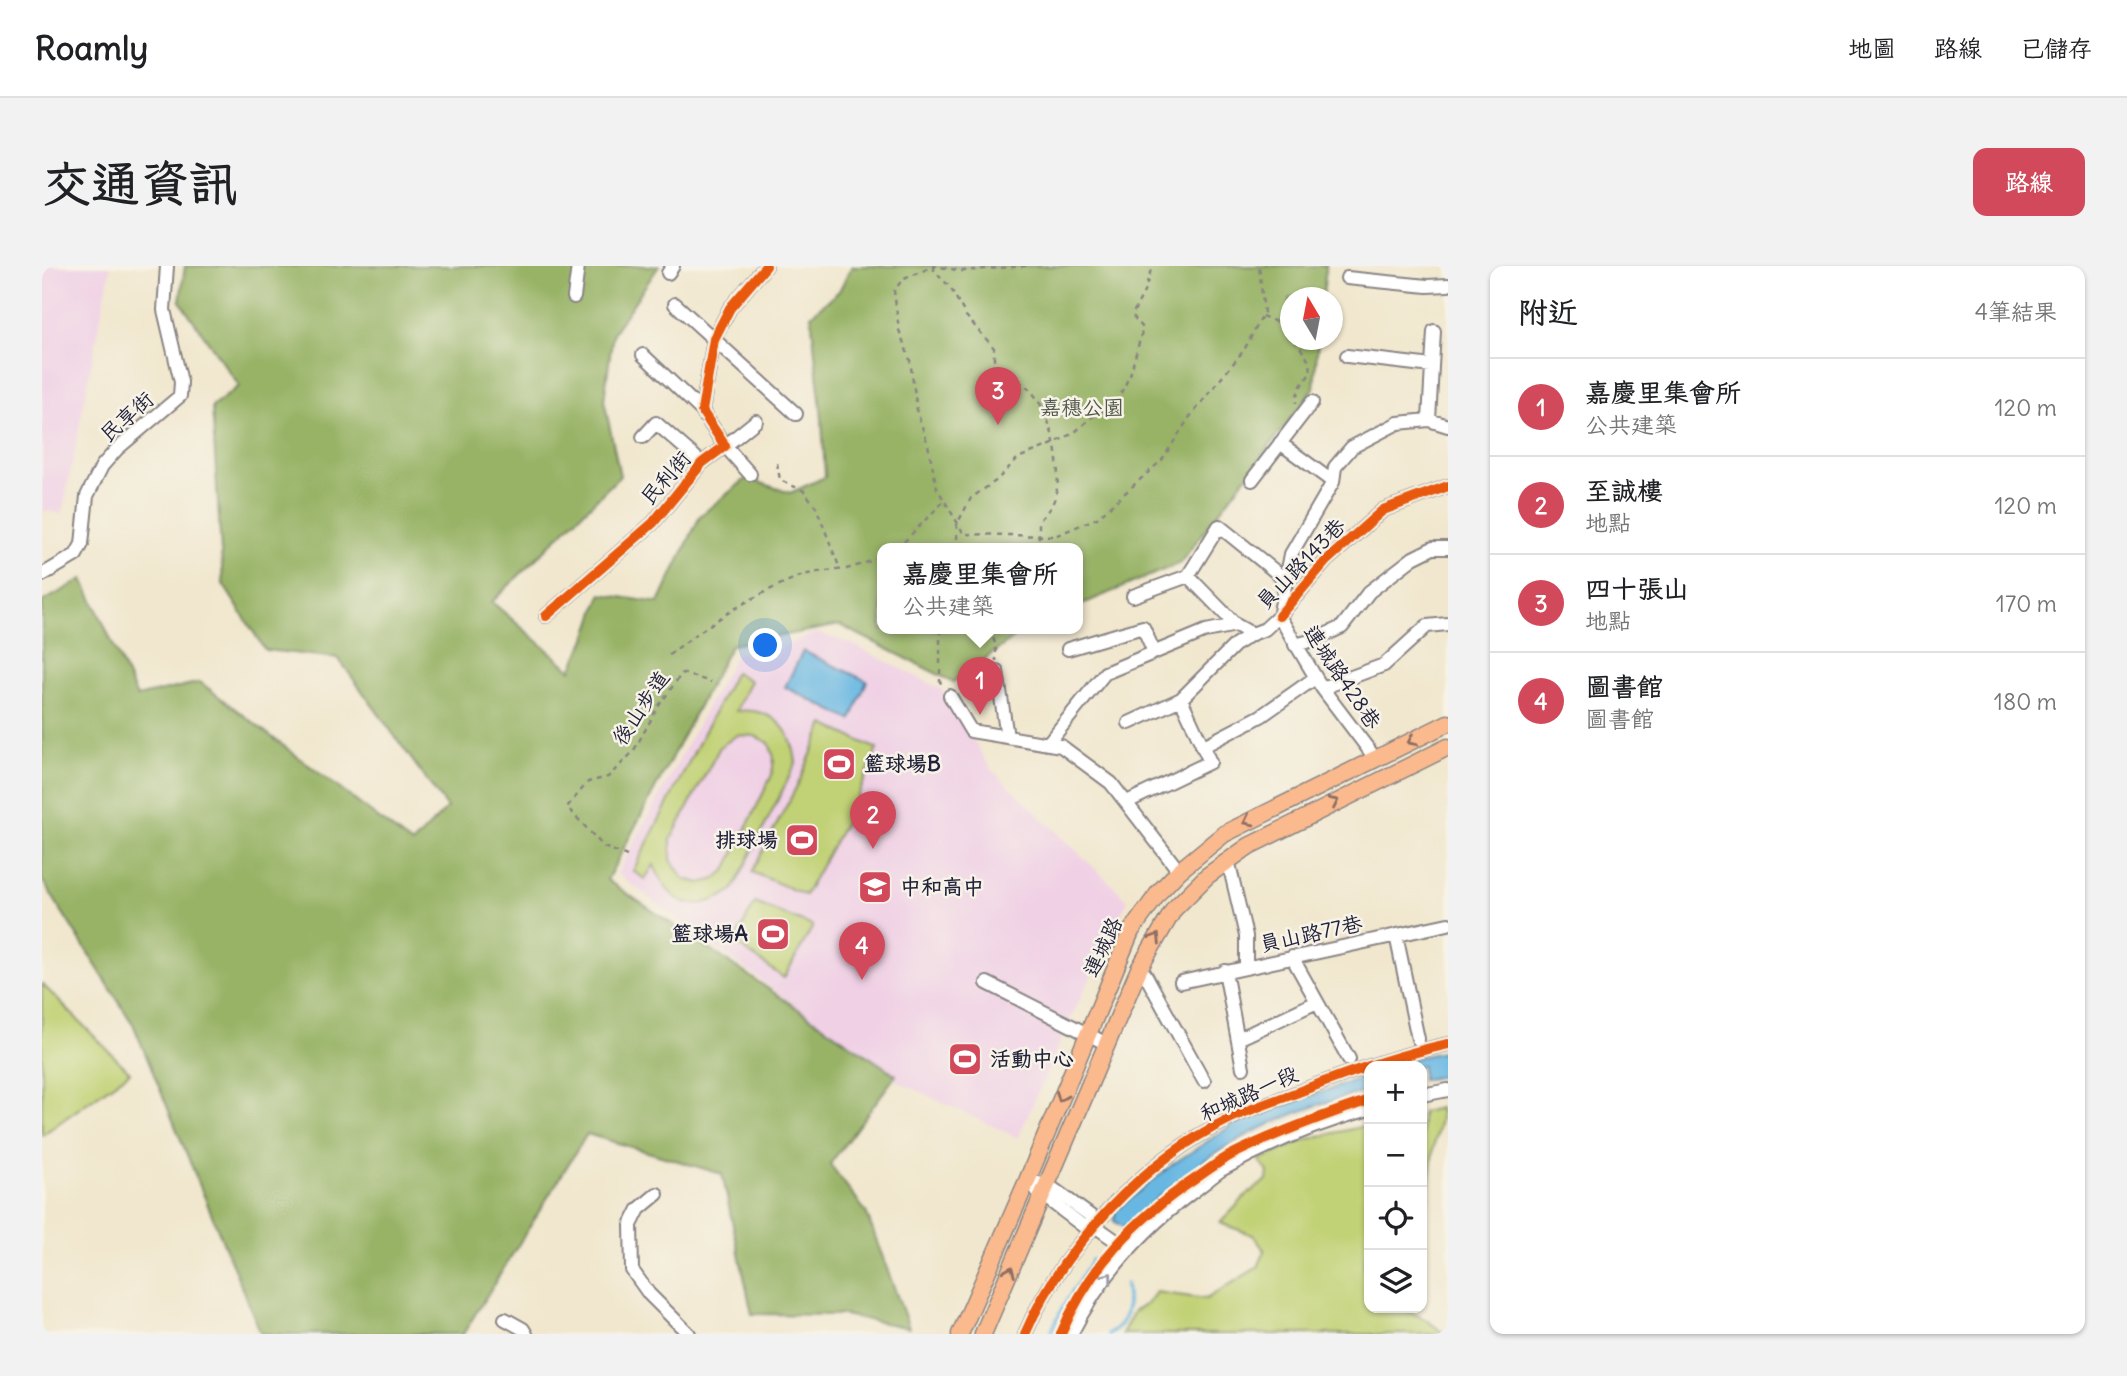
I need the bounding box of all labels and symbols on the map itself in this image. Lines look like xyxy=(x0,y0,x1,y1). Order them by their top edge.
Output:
north arrow xyxy=(1280,287,1343,350)
pin: 3 xyxy=(975,367,1021,425)
street label: 民享街 xyxy=(94,386,159,448)
park label: 嘉穗公園 xyxy=(1040,394,1124,421)
street label: 民利街 xyxy=(635,445,696,510)
street label: 員山路143巷 xyxy=(1250,512,1351,615)
street label: 連城路428巷 xyxy=(1298,620,1387,734)
your location xyxy=(748,628,782,662)
pin: 1 xyxy=(957,657,1003,715)
street label: 後山步道 xyxy=(606,665,675,750)
one-way arrow xyxy=(1407,733,1419,747)
sports icon: 籃球場B xyxy=(820,745,858,783)
place label: 籃球場B xyxy=(864,750,941,777)
pin: 2 xyxy=(850,791,896,849)
one-way arrow xyxy=(1327,797,1339,811)
one-way arrow xyxy=(1243,813,1255,826)
sports icon: 排球場 xyxy=(783,821,821,859)
place label: 排球場 xyxy=(715,826,778,853)
school or university icon: 中和高中 xyxy=(856,868,894,906)
place label: 中和高中 xyxy=(900,873,984,900)
street label: 員山路77巷 xyxy=(1257,909,1365,958)
street label: 連城路 xyxy=(1077,913,1128,981)
sports icon: 籃球場A xyxy=(754,915,792,953)
place label: 籃球場A xyxy=(672,920,749,947)
pin: 4 xyxy=(839,922,885,980)
one-way arrow xyxy=(1148,932,1161,945)
sports icon: 活動中心 xyxy=(946,1040,984,1078)
place label: 活動中心 xyxy=(990,1045,1074,1072)
street label: 和城路一段 xyxy=(1195,1060,1302,1127)
one-way arrow xyxy=(1056,1090,1070,1102)
one-way arrow xyxy=(1002,1266,1016,1278)
one-way arrow xyxy=(1100,1272,1112,1285)

